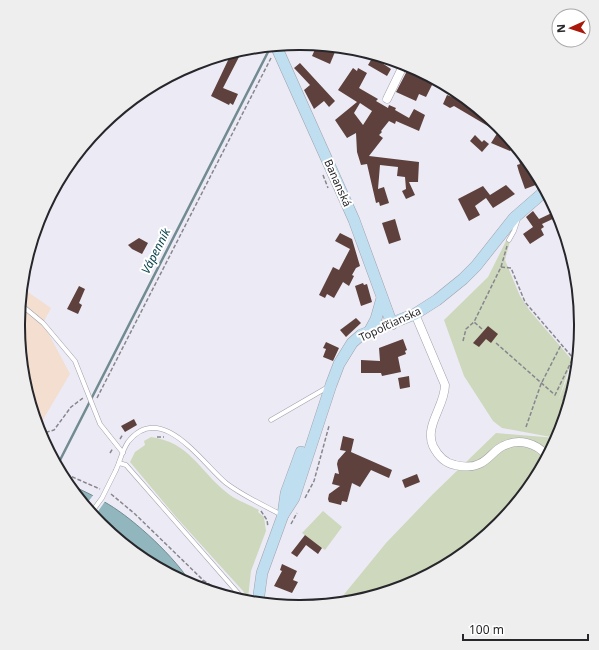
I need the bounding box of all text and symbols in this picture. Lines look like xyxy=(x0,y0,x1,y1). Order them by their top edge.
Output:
north arrow xyxy=(551,8,591,48)
text: N xyxy=(553,24,568,33)
street label: Bananská xyxy=(321,157,356,209)
water label: Vápenník xyxy=(137,224,175,276)
street label: Topoľčianska xyxy=(356,303,423,344)
scale bar xyxy=(463,616,588,642)
text: 100 m xyxy=(469,621,504,638)

